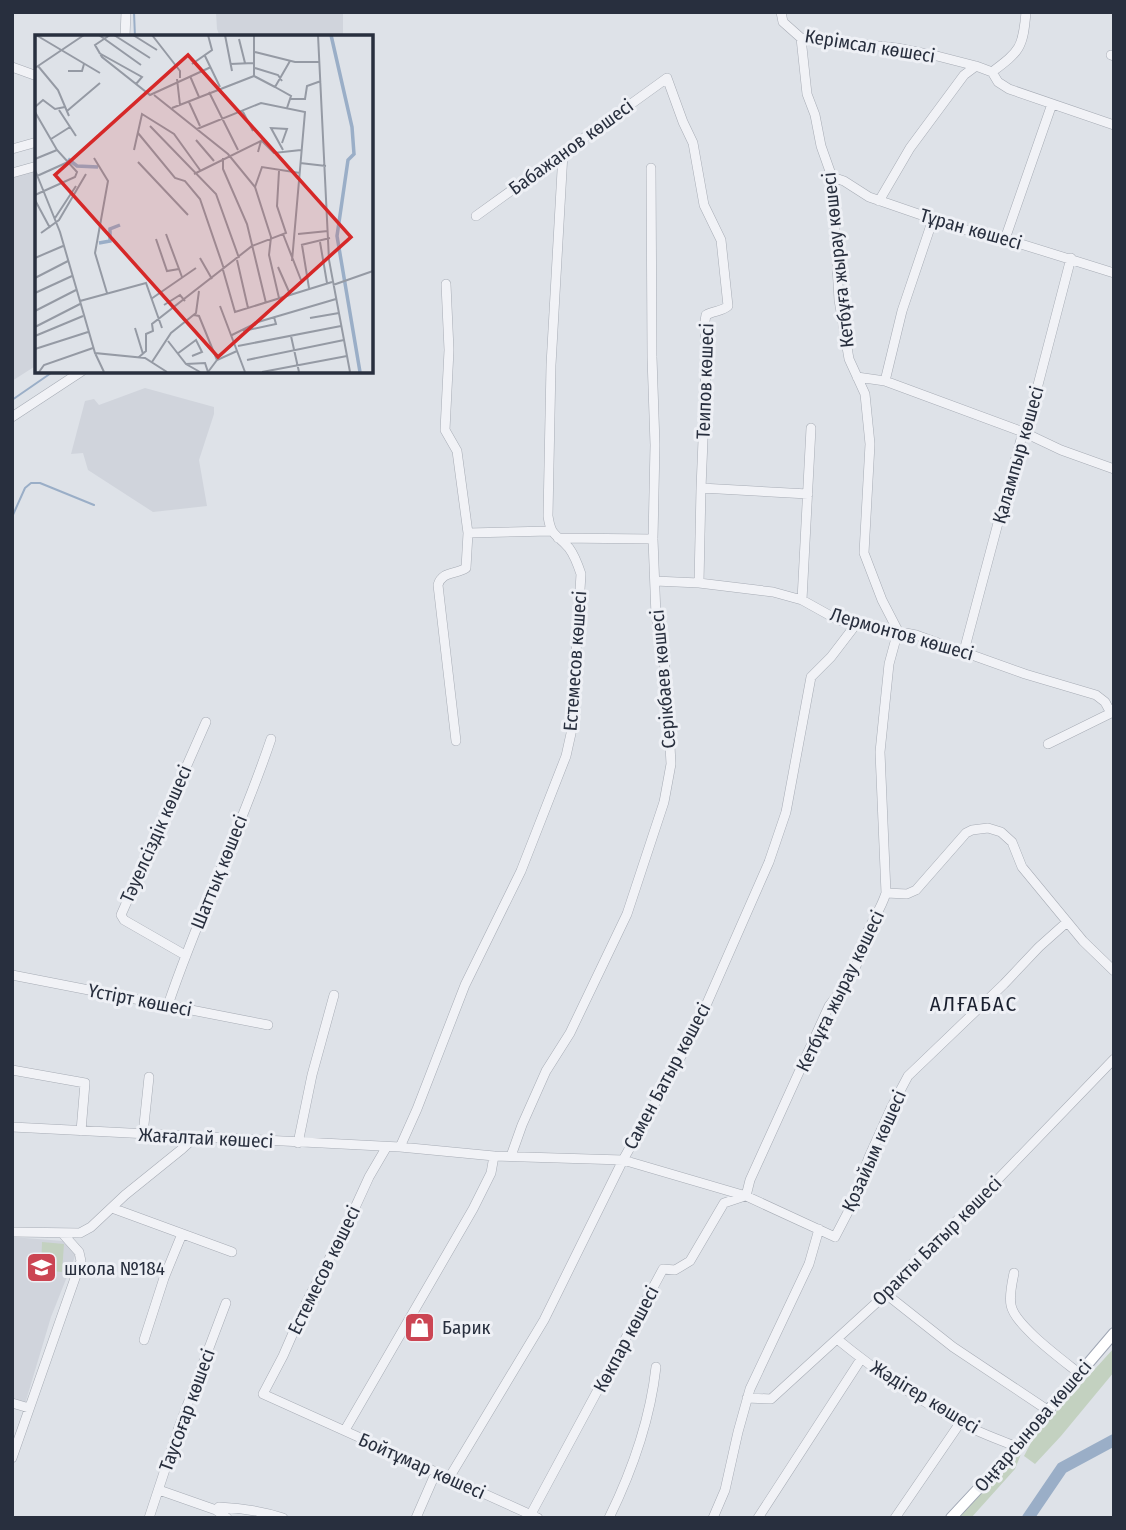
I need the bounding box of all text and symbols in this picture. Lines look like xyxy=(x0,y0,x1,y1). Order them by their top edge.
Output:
street label: Керімсал көшесі xyxy=(803,24,937,68)
inset map xyxy=(35,35,373,373)
street label: Бабажанов көшесі xyxy=(504,94,638,200)
street label: Кетбұға жырау көшесі xyxy=(817,171,859,349)
street label: Тұран көшесі xyxy=(917,203,1025,255)
street label: Теипов көшесі xyxy=(691,323,719,439)
street label: Қалампыр көшесі xyxy=(987,384,1049,526)
street label: Естемесов көшесі xyxy=(559,590,591,732)
street label: Лермонтов көшесі xyxy=(828,603,976,665)
street label: Серікбаев көшесі xyxy=(645,609,681,749)
street label: Тәуелсіздік көшесі xyxy=(115,762,197,906)
street label: Шаттық көшесі xyxy=(186,812,252,932)
street label: Кетбұға жырау көшесі xyxy=(791,907,889,1075)
street label: Үстірт көшесі xyxy=(86,979,194,1021)
district label: АЛҒАБАС xyxy=(930,991,1018,1017)
street label: Самен Батыр көшесі xyxy=(619,999,715,1153)
street label: Қозайым көшесі xyxy=(837,1087,911,1215)
street label: Жағалтай көшесі xyxy=(138,1123,274,1153)
street label: Оракты Батыр көшесі xyxy=(868,1172,1006,1310)
street label: Естемесов көшесі xyxy=(283,1202,365,1338)
school or university icon: школа №184 xyxy=(24,1251,58,1285)
place label: школа №184 xyxy=(64,1257,165,1280)
street label: Көкпар көшесі xyxy=(588,1282,664,1396)
shop icon: Барик xyxy=(402,1310,436,1344)
place label: Барик xyxy=(442,1316,491,1339)
street label: Тауcоғар көшесі xyxy=(154,1346,220,1474)
street label: Жәдігер көшесі xyxy=(866,1355,984,1439)
street label: Оңғарсынова көшесі xyxy=(970,1355,1096,1497)
street label: Бойтұмар көшесі xyxy=(355,1428,489,1504)

